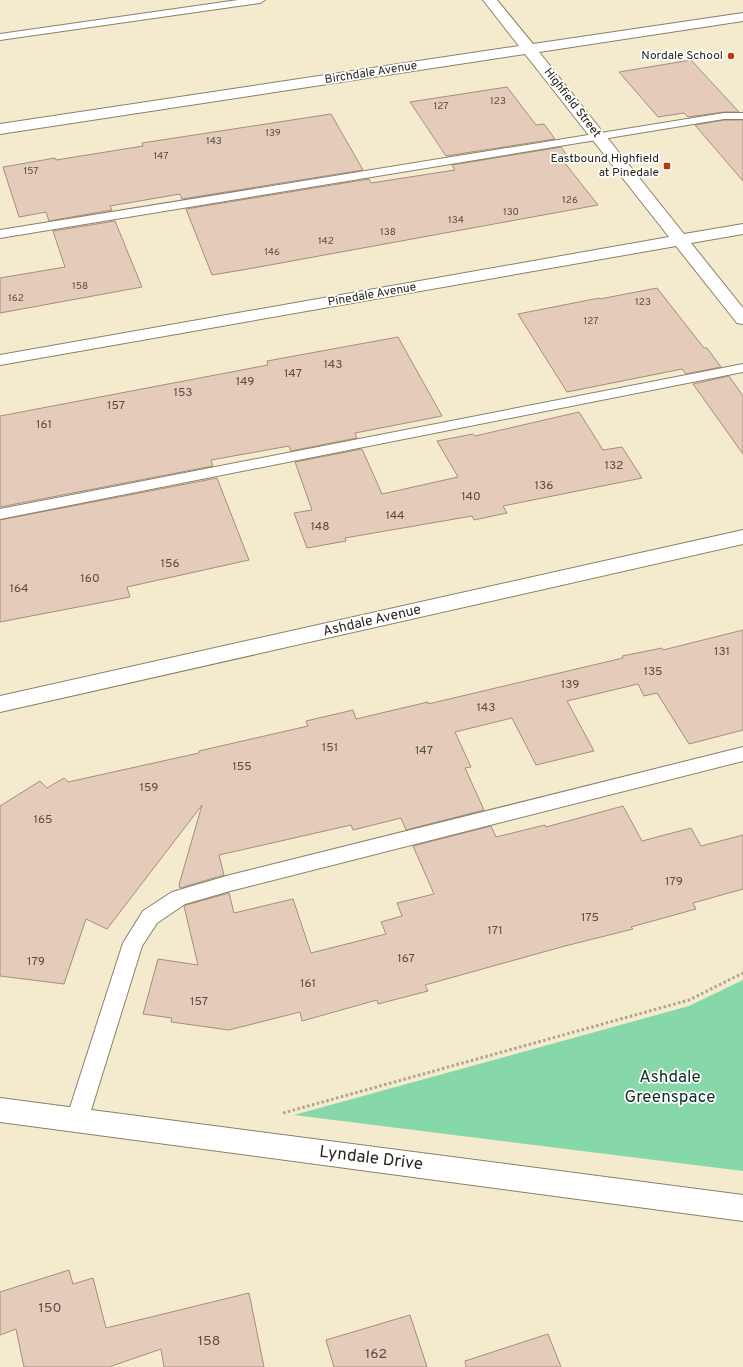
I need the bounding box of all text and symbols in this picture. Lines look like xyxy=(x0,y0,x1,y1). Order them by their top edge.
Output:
place label: Nordale School xyxy=(641,48,723,64)
marker: Nordale School xyxy=(726,51,736,61)
street label: Birchdale Avenue xyxy=(324,58,418,88)
street label: Highfield Street xyxy=(540,65,604,141)
house number: 123 xyxy=(490,95,506,108)
house number: 127 xyxy=(434,100,448,113)
house number: 139 xyxy=(265,127,281,140)
house number: 143 xyxy=(206,135,222,148)
house number: 147 xyxy=(154,150,168,163)
place label: Eastbound Highfield at Pinedale xyxy=(550,151,659,181)
marker: Eastbound Highfield at Pinedale xyxy=(662,161,672,171)
house number: 157 xyxy=(23,165,39,178)
house number: 126 xyxy=(562,194,578,207)
house number: 130 xyxy=(503,206,519,219)
house number: 134 xyxy=(448,214,464,227)
house number: 138 xyxy=(380,226,396,239)
house number: 142 xyxy=(318,235,334,248)
house number: 146 xyxy=(264,246,280,259)
street label: Pinedale Avenue xyxy=(327,279,417,311)
house number: 158 xyxy=(72,280,88,293)
house number: 162 xyxy=(8,292,24,305)
house number: 123 xyxy=(635,296,651,309)
house number: 127 xyxy=(584,315,598,328)
house number: 143 xyxy=(324,357,342,373)
house number: 147 xyxy=(284,366,302,382)
house number: 149 xyxy=(236,374,254,390)
house number: 153 xyxy=(173,385,193,401)
house number: 157 xyxy=(107,398,125,414)
house number: 161 xyxy=(36,417,52,433)
house number: 132 xyxy=(605,458,623,474)
house number: 136 xyxy=(535,478,553,494)
house number: 140 xyxy=(461,489,481,505)
house number: 144 xyxy=(385,508,405,524)
house number: 148 xyxy=(310,519,330,535)
house number: 156 xyxy=(160,556,180,572)
house number: 160 xyxy=(80,571,100,587)
house number: 164 xyxy=(9,581,29,597)
street label: Ashdale Avenue xyxy=(321,601,423,641)
house number: 131 xyxy=(714,644,730,660)
house number: 135 xyxy=(643,664,663,680)
house number: 139 xyxy=(561,677,579,693)
house number: 143 xyxy=(477,700,495,716)
house number: 151 xyxy=(322,740,338,756)
house number: 147 xyxy=(415,743,433,759)
house number: 155 xyxy=(232,759,252,775)
house number: 159 xyxy=(140,780,158,796)
house number: 165 xyxy=(33,812,53,828)
house number: 179 xyxy=(665,874,683,890)
house number: 175 xyxy=(581,910,599,926)
house number: 171 xyxy=(487,923,503,939)
house number: 167 xyxy=(397,951,415,967)
house number: 179 xyxy=(27,954,45,970)
house number: 161 xyxy=(300,976,316,992)
house number: 157 xyxy=(190,994,208,1010)
park label: Ashdale Greenspace xyxy=(624,1067,716,1109)
street label: Lyndale Drive xyxy=(318,1142,424,1176)
house number: 150 xyxy=(39,1300,61,1317)
house number: 158 xyxy=(198,1333,220,1350)
house number: 162 xyxy=(365,1346,387,1363)

